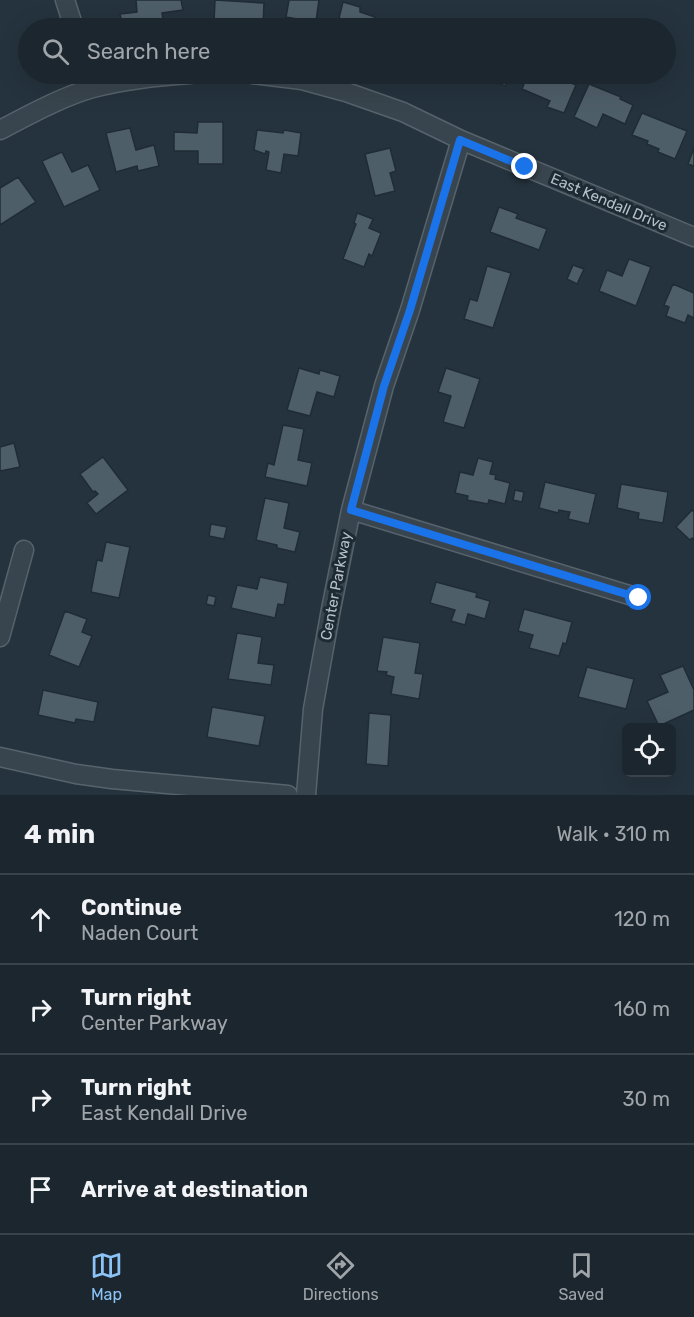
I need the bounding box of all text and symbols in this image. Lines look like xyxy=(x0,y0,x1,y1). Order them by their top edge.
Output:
search box xyxy=(18,18,676,84)
icon: search xyxy=(39,35,72,68)
text: Search here xyxy=(87,38,210,65)
route end xyxy=(511,153,537,179)
street label: East Kendall Drive xyxy=(548,169,670,235)
street label: Center Parkway xyxy=(317,530,355,642)
route start xyxy=(625,584,651,610)
map controls xyxy=(622,723,676,777)
button: locate xyxy=(622,723,676,777)
text: 4 min xyxy=(24,819,95,850)
text: Walk · 310 m xyxy=(556,822,670,846)
text: Continue xyxy=(81,894,182,921)
icon: ahead xyxy=(24,903,57,936)
text: 120 m xyxy=(614,907,670,931)
text: Naden Court xyxy=(81,921,198,945)
text: Turn right xyxy=(81,984,191,1011)
icon: right xyxy=(24,993,57,1026)
text: 160 m xyxy=(614,997,670,1021)
text: Center Parkway xyxy=(81,1011,228,1035)
text: Turn right xyxy=(81,1074,191,1101)
icon: right xyxy=(24,1083,57,1116)
text: 30 m xyxy=(623,1087,670,1111)
text: East Kendall Drive xyxy=(81,1101,248,1125)
icon: arrive xyxy=(24,1173,57,1206)
text: Arrive at destination xyxy=(81,1176,308,1203)
tab: Map xyxy=(90,1249,123,1304)
tab: Directions xyxy=(303,1249,379,1304)
tab: Saved xyxy=(558,1249,604,1304)

